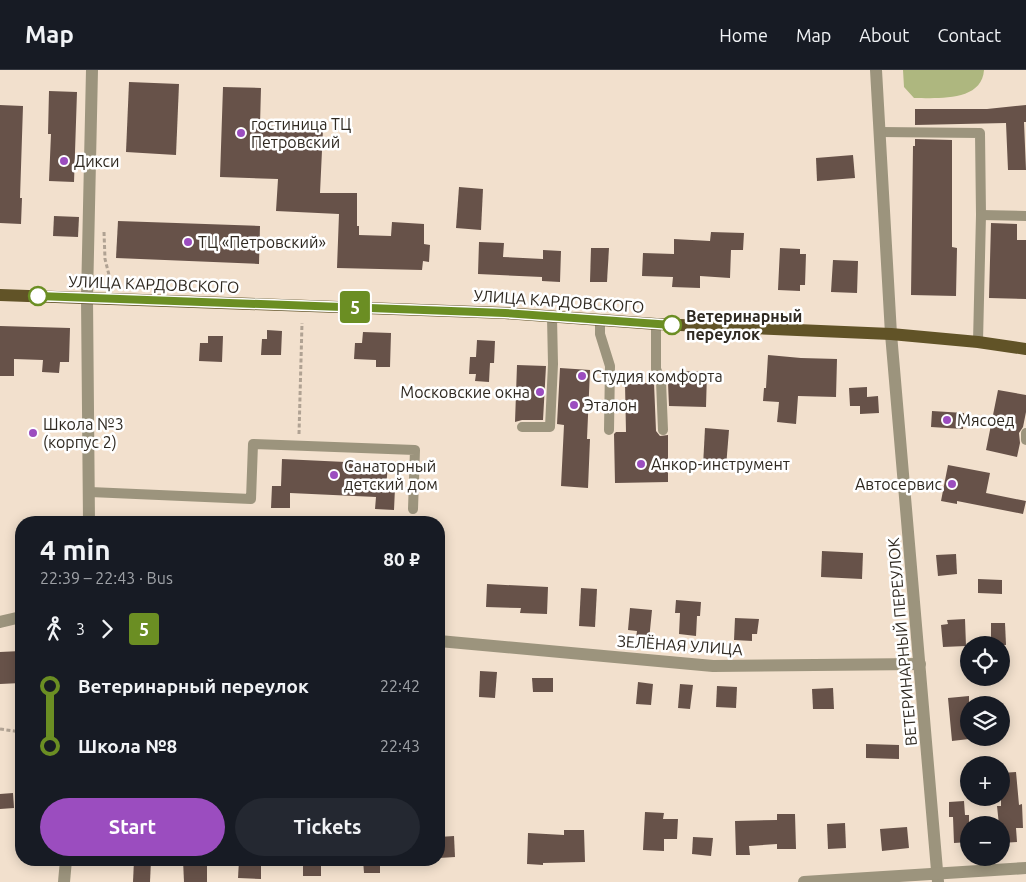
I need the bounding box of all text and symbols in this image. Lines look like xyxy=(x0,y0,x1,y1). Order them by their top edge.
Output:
text: Map xyxy=(25,21,74,48)
text: Home xyxy=(719,25,768,45)
text: Map xyxy=(796,25,831,45)
text: About xyxy=(859,25,909,45)
text: Contact xyxy=(937,25,1001,45)
place label: гостиница ТЦ Петровский xyxy=(251,115,351,151)
marker: гостиница ТЦ Петровский xyxy=(235,127,247,139)
place label: Дикси xyxy=(74,152,120,170)
marker: Дикси xyxy=(58,155,70,167)
place label: ТЦ «Петровский» xyxy=(198,233,326,251)
marker: ТЦ «Петровский» xyxy=(182,236,194,248)
street label: УЛИЦА КАРДОВСКОГО xyxy=(68,272,240,296)
unlabelled marker xyxy=(28,286,48,306)
street label: УЛИЦА КАРДОВСКОГО xyxy=(473,286,645,316)
line badge: 5 xyxy=(339,291,371,323)
text: 5 xyxy=(350,297,360,317)
place label: Ветеринарный переулок xyxy=(686,307,802,343)
marker: Ветеринарный переулок xyxy=(662,315,682,335)
place label: Студия комфорта xyxy=(592,367,723,385)
marker: Студия комфорта xyxy=(576,370,588,382)
place label: Московские окна xyxy=(400,383,530,401)
marker: Московские окна xyxy=(534,386,546,398)
place label: Эталон xyxy=(584,396,637,414)
marker: Эталон xyxy=(568,399,580,411)
place label: Мясоед xyxy=(957,411,1014,429)
marker: Мясоед xyxy=(941,414,953,426)
place label: Школа №3 (корпус 2) xyxy=(43,415,124,452)
marker: Школа №3 (корпус 2) xyxy=(27,427,39,439)
place label: Анкор-инструмент xyxy=(651,455,790,473)
place label: Санаторный детский дом xyxy=(344,457,438,493)
marker: Анкор-инструмент xyxy=(635,458,647,470)
marker: Санаторный детский дом xyxy=(328,469,340,481)
place label: Автосервис xyxy=(855,475,943,493)
marker: Автосервис xyxy=(946,478,958,490)
text: 4 min xyxy=(40,534,111,565)
street label: ВЕТЕРИНАРНЫЙ ПЕРЕУЛОК xyxy=(883,537,920,747)
text: 80 ₽ xyxy=(383,548,420,570)
text: 22:39 – 22:43 · Bus xyxy=(40,569,173,587)
icon: walk xyxy=(40,615,68,643)
icon: forward xyxy=(93,615,121,643)
text: 5 xyxy=(139,619,149,639)
text: 3 xyxy=(76,620,85,638)
street label: ЗЕЛЁНАЯ УЛИЦА xyxy=(616,632,744,658)
map controls xyxy=(960,636,1010,866)
button: locate xyxy=(960,636,1010,686)
text: Ветеринарный переулок xyxy=(78,675,309,697)
text: 22:42 xyxy=(380,677,420,695)
button: layers xyxy=(960,696,1010,746)
text: Школа №8 xyxy=(78,735,177,757)
text: 22:43 xyxy=(380,737,420,755)
button: + xyxy=(960,756,1010,806)
button: Start xyxy=(40,798,225,856)
button: Tickets xyxy=(235,798,420,856)
button: − xyxy=(960,816,1010,866)

